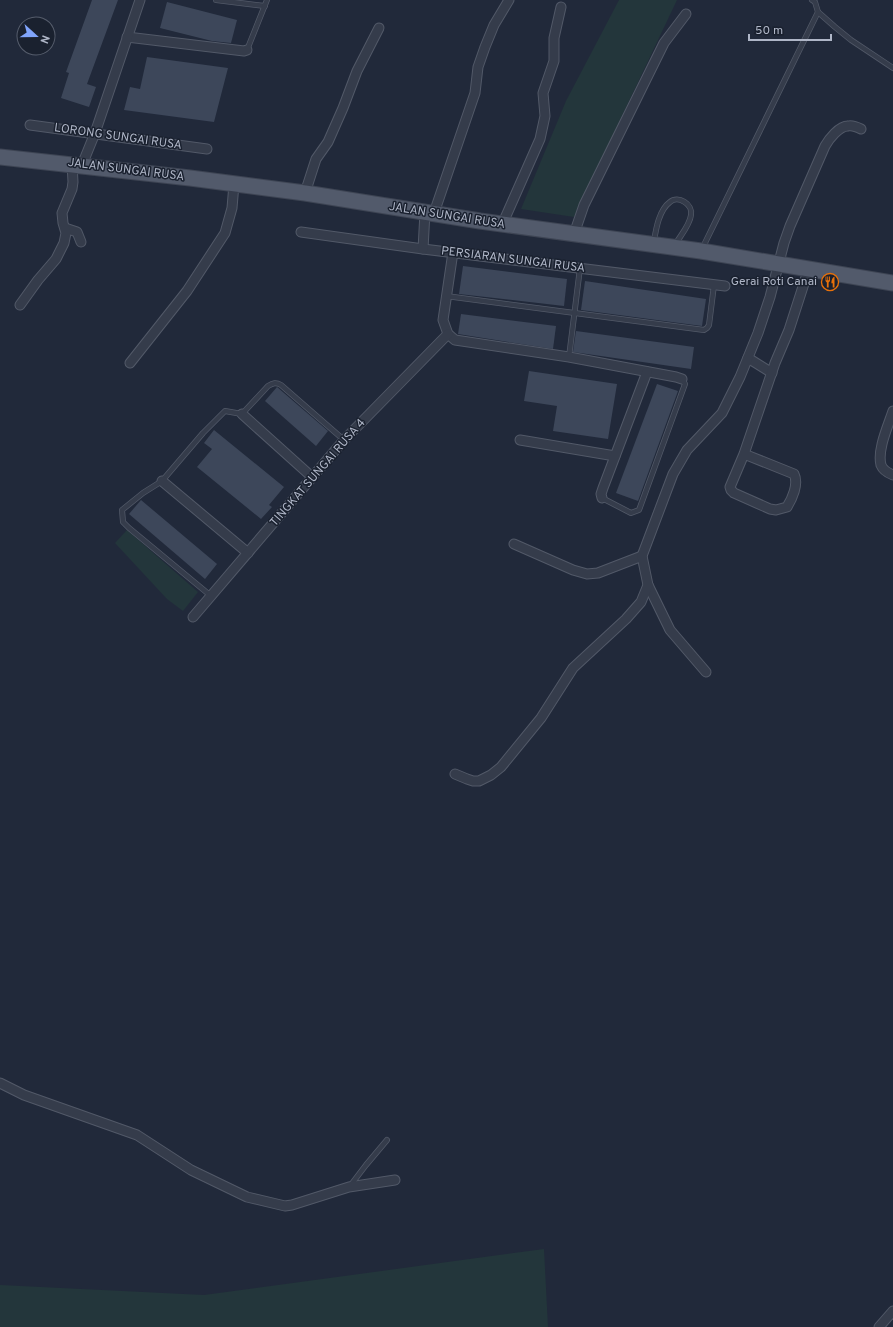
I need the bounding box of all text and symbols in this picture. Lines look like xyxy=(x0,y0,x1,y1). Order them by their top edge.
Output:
north arrow xyxy=(16,16,56,56)
scale bar xyxy=(749,16,831,42)
text: 50 m xyxy=(755,23,783,39)
text: N xyxy=(36,33,52,45)
street label: LORONG SUNGAI RUSA xyxy=(53,120,183,154)
street label: JALAN SUNGAI RUSA xyxy=(67,155,185,185)
street label: JALAN SUNGAI RUSA xyxy=(388,199,506,233)
street label: PERSIARAN SUNGAI RUSA xyxy=(440,243,586,277)
restaurant icon: Gerai Roti Canai xyxy=(820,272,840,292)
place label: Gerai Roti Canai xyxy=(731,274,817,290)
street label: TINGKAT SUNGAI RUSA 4 xyxy=(267,416,369,530)

